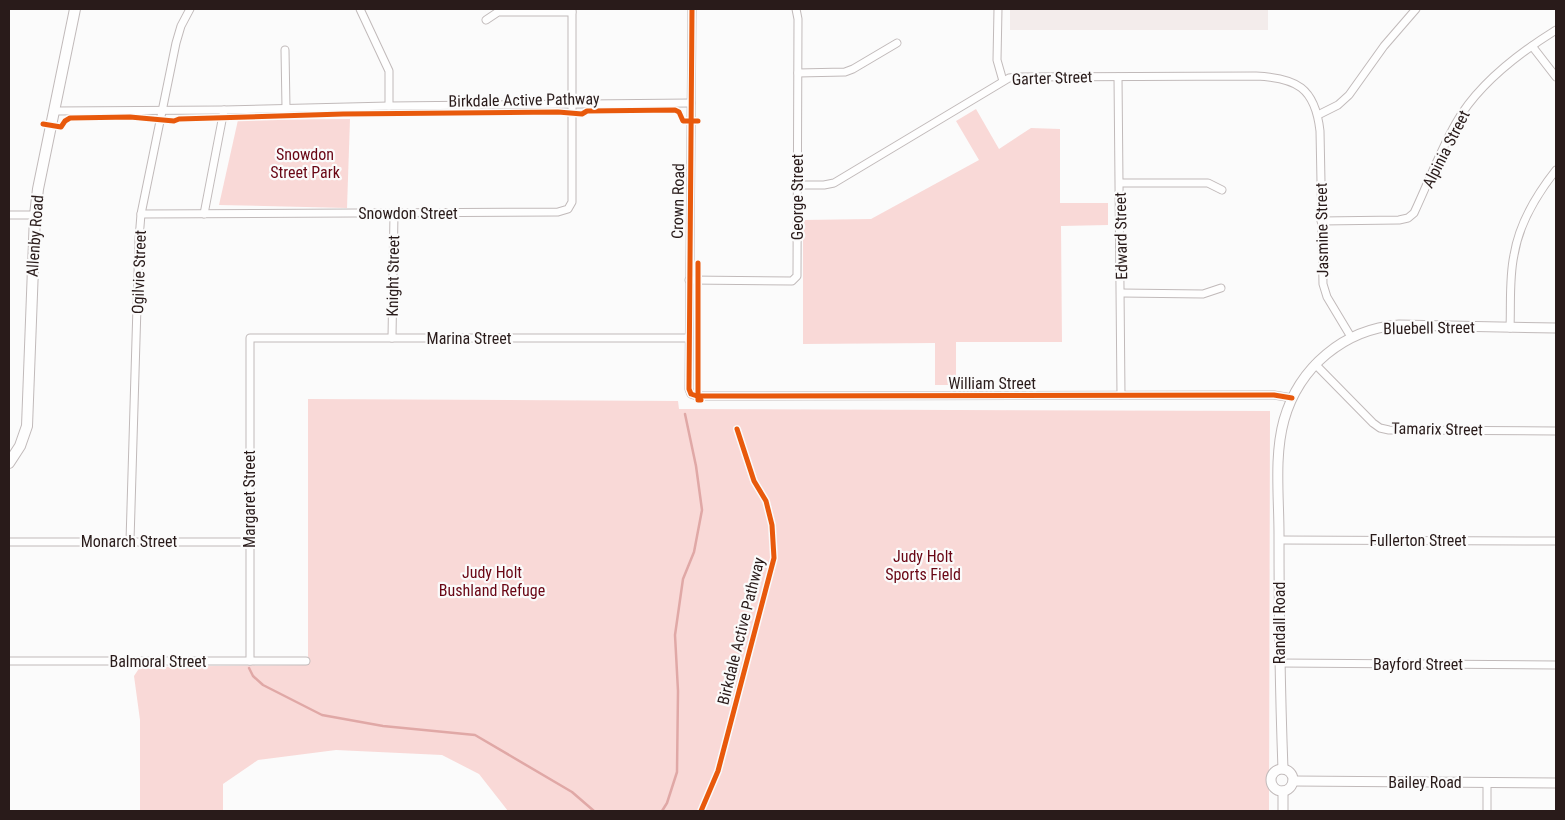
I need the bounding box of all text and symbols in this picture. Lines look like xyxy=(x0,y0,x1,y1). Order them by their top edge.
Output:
street label: Garter Street xyxy=(1011,67,1093,89)
street label: Birkdale Active Pathway xyxy=(448,89,600,111)
street label: Alpinia Street xyxy=(1418,107,1474,191)
park label: Snowdon Street Park xyxy=(270,145,341,182)
street label: George Street xyxy=(788,154,807,240)
street label: Crown Road xyxy=(668,163,688,239)
street label: Jasmine Street xyxy=(1312,182,1332,278)
street label: Edward Street xyxy=(1111,192,1131,280)
street label: Allenby Road xyxy=(23,194,47,278)
street label: Snowdon Street xyxy=(358,204,458,223)
street label: Ogilvie Street xyxy=(128,229,150,314)
street label: Knight Street xyxy=(383,235,403,317)
street label: Bluebell Street xyxy=(1383,318,1475,338)
street label: Marina Street xyxy=(427,329,512,348)
street label: William Street xyxy=(948,374,1036,393)
street label: Tamarix Street xyxy=(1391,419,1483,439)
street label: Margaret Street xyxy=(240,450,259,548)
street label: Fullerton Street xyxy=(1370,531,1467,550)
street label: Monarch Street xyxy=(81,532,178,551)
park label: Judy Holt Sports Field xyxy=(885,547,961,584)
street label: Birkdale Active Pathway xyxy=(713,555,769,707)
park label: Judy Holt Bushland Refuge xyxy=(439,563,545,600)
street label: Randall Road xyxy=(1270,582,1289,664)
street label: Balmoral Street xyxy=(109,652,207,671)
street label: Bayford Street xyxy=(1373,655,1463,674)
street label: Bailey Road xyxy=(1388,773,1462,792)

